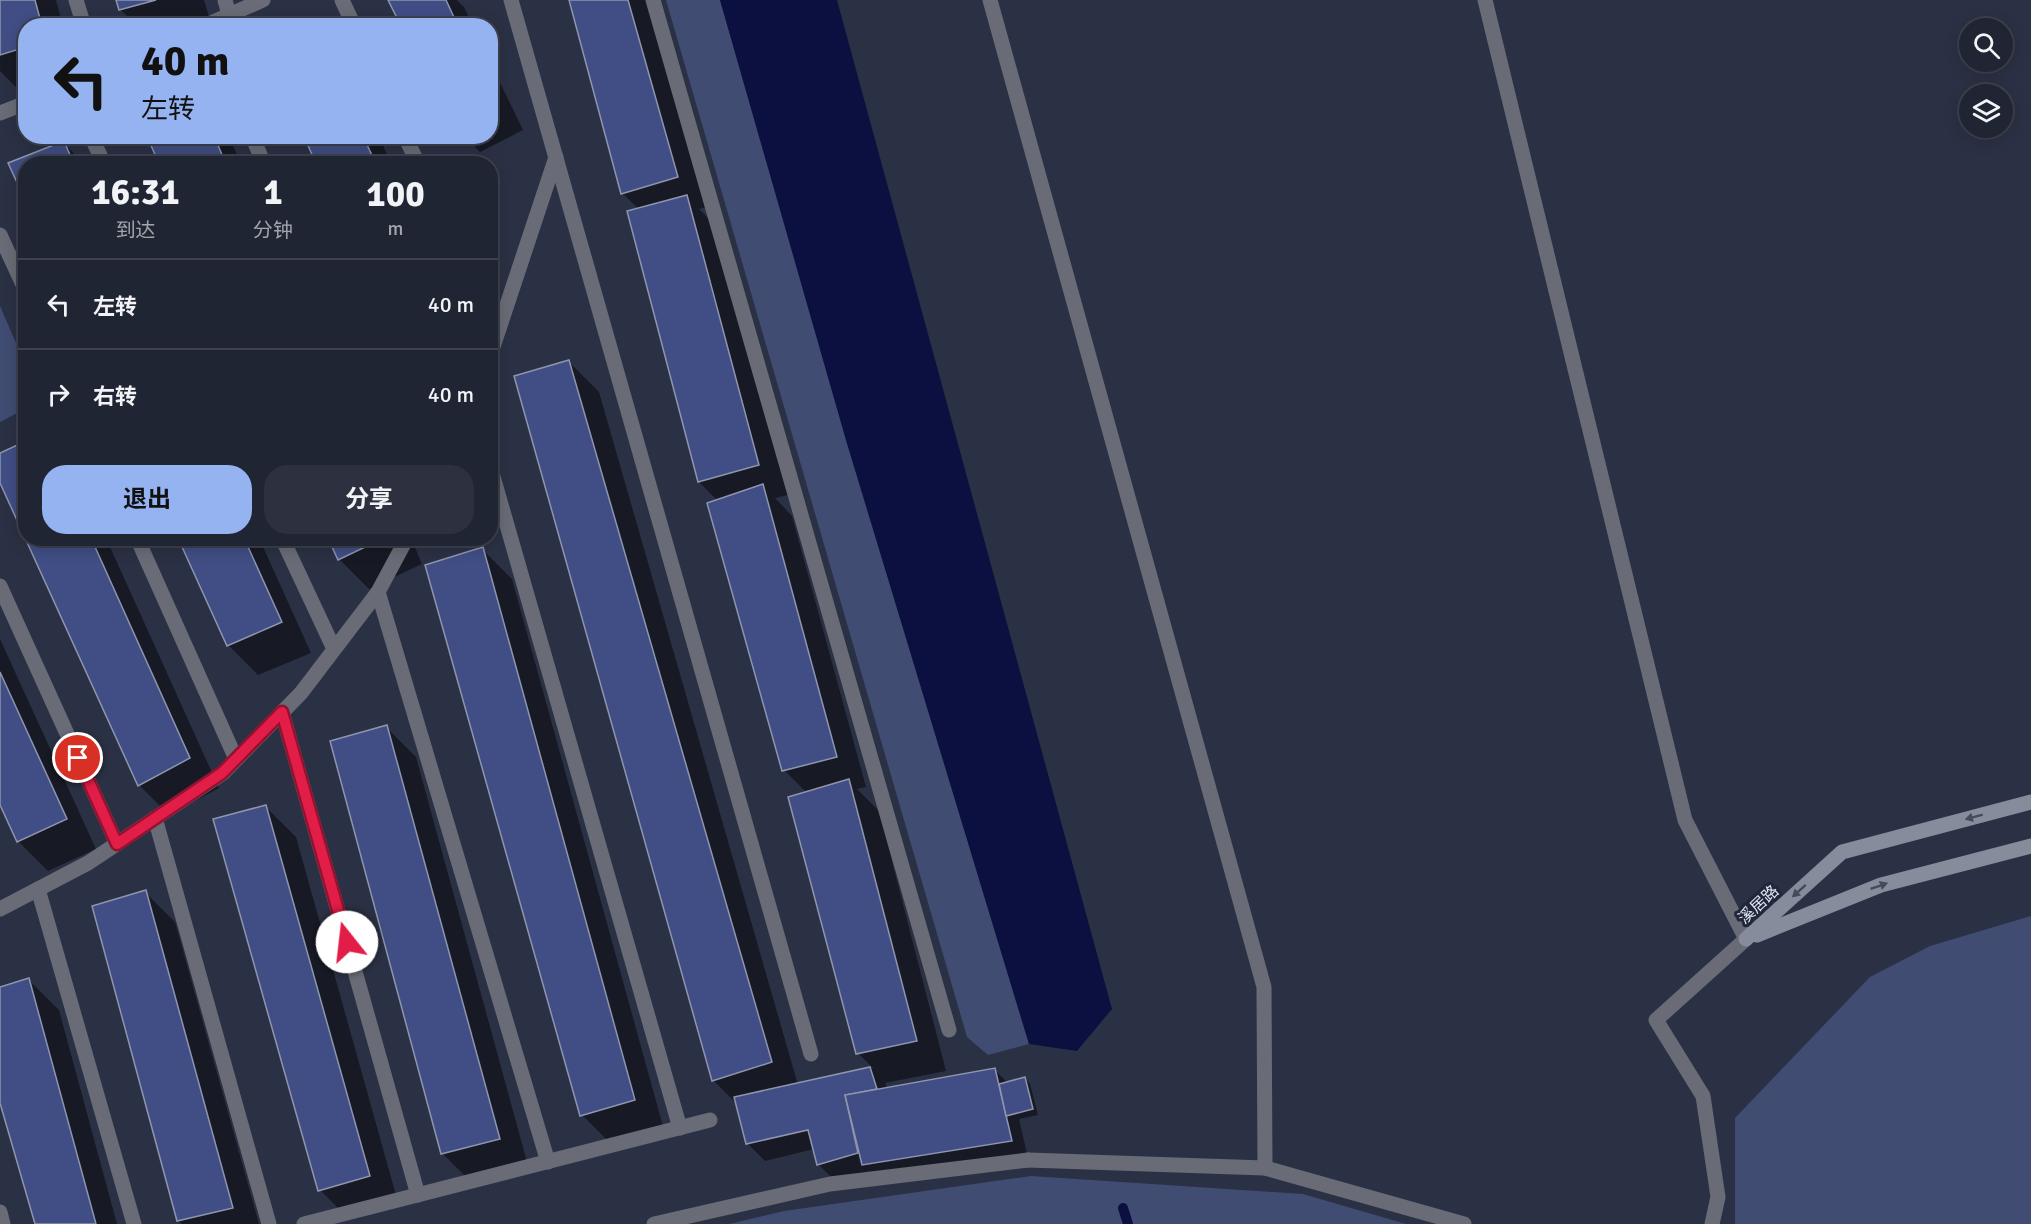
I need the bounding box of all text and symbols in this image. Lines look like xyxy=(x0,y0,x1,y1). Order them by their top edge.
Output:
map controls xyxy=(1959,18,2013,138)
button: search xyxy=(1959,18,2013,72)
text: 40 m xyxy=(141,36,230,87)
icon: left xyxy=(42,42,120,120)
button: layers xyxy=(1959,84,2013,138)
text: 左转 xyxy=(141,93,195,126)
text: 16:31 xyxy=(91,170,180,215)
text: 1 xyxy=(263,170,283,215)
text: 100 xyxy=(366,172,425,217)
text: m xyxy=(388,216,403,241)
text: 到达 xyxy=(116,218,156,243)
text: 分钟 xyxy=(253,218,293,243)
icon: left xyxy=(42,288,75,321)
text: 40 m xyxy=(428,291,474,318)
text: 左转 xyxy=(93,293,137,320)
icon: right xyxy=(42,378,75,411)
text: 40 m xyxy=(428,381,474,408)
text: 右转 xyxy=(93,383,137,410)
button: 退出 xyxy=(42,465,252,534)
button: 分享 xyxy=(264,465,474,534)
pin xyxy=(52,732,103,783)
icon: arrive xyxy=(61,741,94,774)
one-way arrow xyxy=(1965,813,1983,822)
street label: 溪居路 xyxy=(1734,881,1783,928)
one-way arrow xyxy=(1870,881,1888,891)
one-way arrow xyxy=(1792,884,1807,897)
position arrow xyxy=(315,910,379,974)

